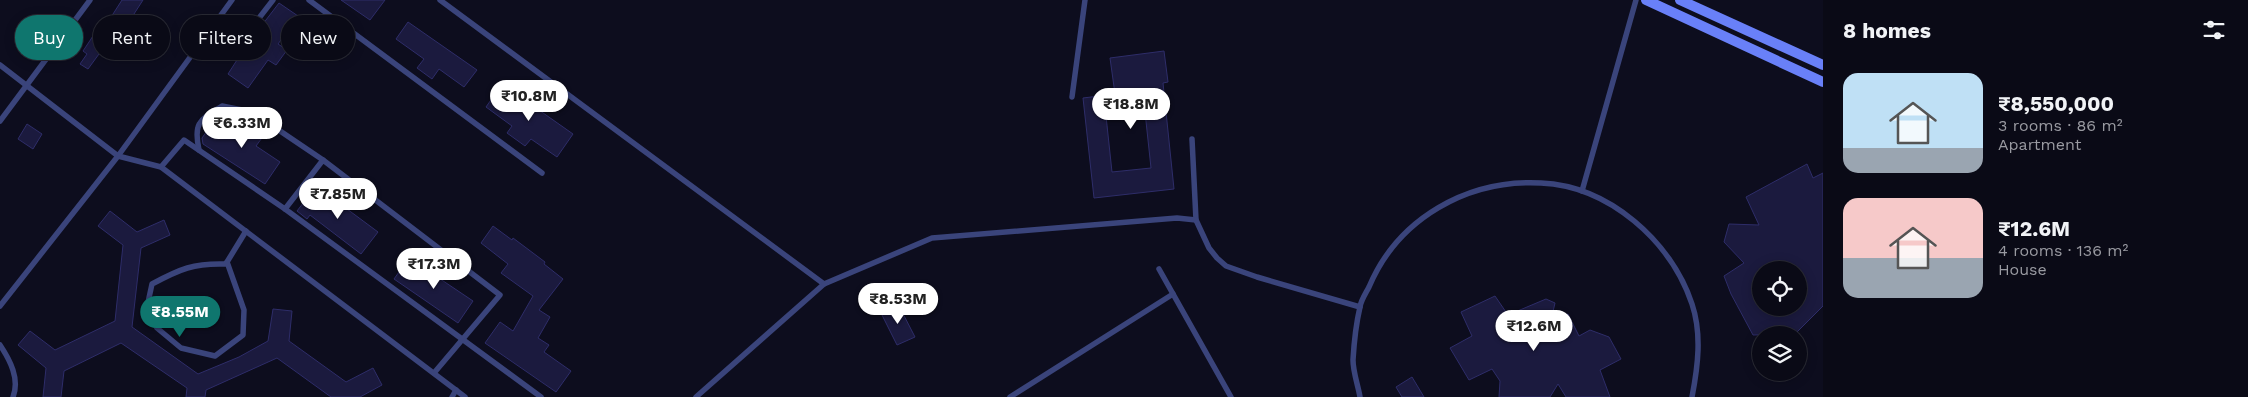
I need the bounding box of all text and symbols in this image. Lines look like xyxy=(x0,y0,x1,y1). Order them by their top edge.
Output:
chip: Buy xyxy=(15,15,83,60)
chip: Rent xyxy=(93,15,170,60)
chip: Filters xyxy=(180,15,271,60)
chip: New xyxy=(281,15,355,60)
icon: filters xyxy=(2200,16,2228,44)
text: 8 homes xyxy=(1843,18,1931,43)
pin: ₹10.8M xyxy=(488,80,570,122)
text: ₹10.8M xyxy=(501,86,557,105)
pin: ₹18.8M xyxy=(1090,88,1172,130)
text: ₹8,550,000 xyxy=(1998,91,2114,116)
icon: home xyxy=(1883,93,1943,153)
text: ₹18.8M xyxy=(1103,94,1159,113)
pin: ₹6.33M xyxy=(201,106,283,149)
text: ₹6.33M xyxy=(213,113,271,132)
text: 3 rooms · 86 m² xyxy=(1998,116,2123,135)
text: Apartment xyxy=(1998,135,2081,154)
pin: ₹7.85M xyxy=(297,178,379,220)
text: ₹7.85M xyxy=(310,184,366,203)
text: ₹12.6M xyxy=(1998,216,2070,241)
icon: home xyxy=(1883,218,1943,278)
text: 4 rooms · 136 m² xyxy=(1998,241,2128,260)
pin: ₹17.3M xyxy=(393,248,475,290)
text: ₹17.3M xyxy=(407,254,461,273)
text: House xyxy=(1998,260,2047,279)
map controls xyxy=(1752,261,1807,381)
button: locate xyxy=(1752,261,1807,316)
pin: ₹8.53M xyxy=(857,282,939,325)
text: ₹8.53M xyxy=(869,289,927,308)
pin: ₹8.55M xyxy=(139,296,221,338)
text: ₹8.55M xyxy=(151,302,209,321)
pin: ₹12.6M xyxy=(1493,310,1575,352)
text: ₹12.6M xyxy=(1506,316,1562,335)
button: layers xyxy=(1752,326,1807,381)

